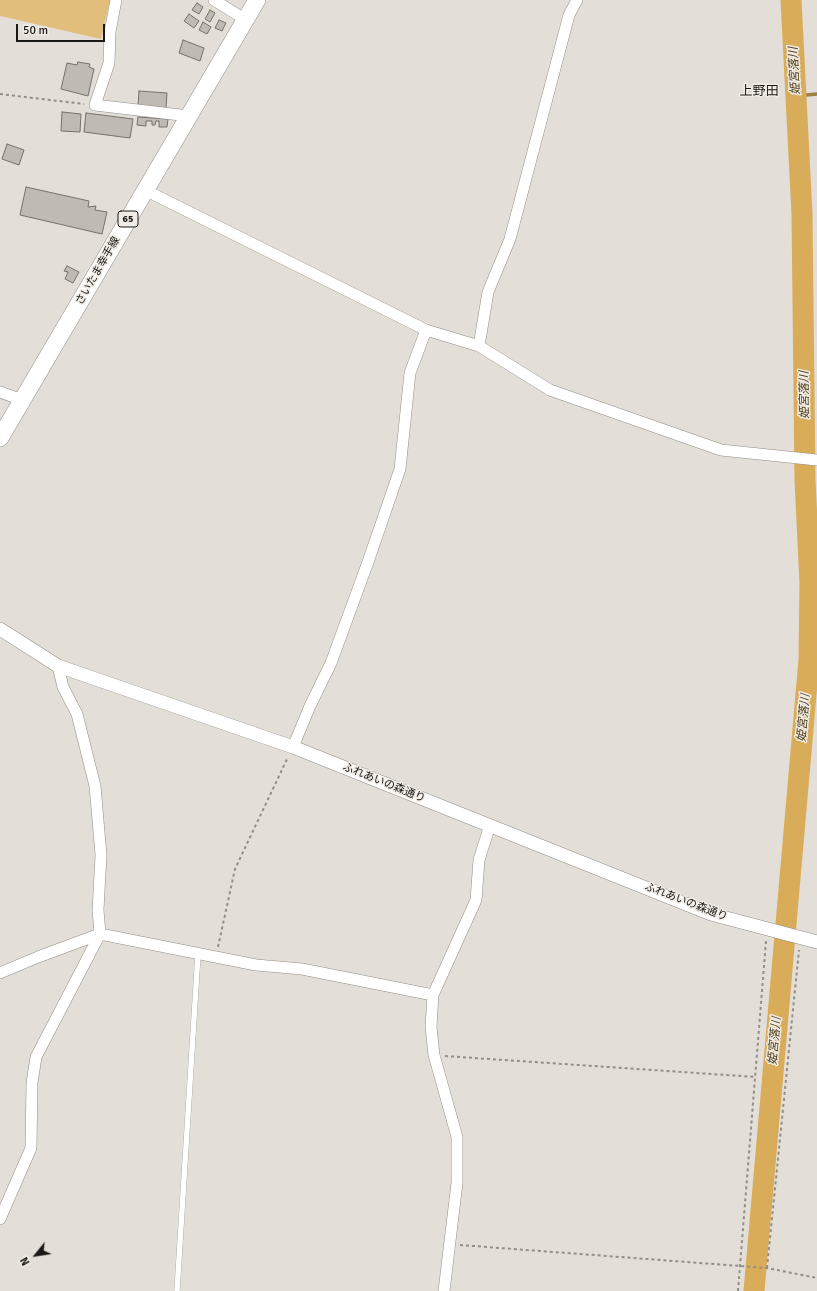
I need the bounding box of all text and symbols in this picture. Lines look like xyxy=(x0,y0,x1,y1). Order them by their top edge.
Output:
scale bar xyxy=(18,16,107,42)
text: 50 m xyxy=(23,23,48,38)
water label: 姫宮落川 xyxy=(787,47,803,95)
district label: 上野田 xyxy=(740,84,778,100)
road number: 65 xyxy=(118,211,138,227)
street label: さいたま幸手線 xyxy=(73,234,123,308)
water label: 姫宮落川 xyxy=(797,371,813,419)
water label: 姫宮落川 xyxy=(795,693,813,743)
street label: ふれあいの森通り xyxy=(341,760,427,806)
street label: ふれあいの森通り xyxy=(643,880,729,924)
water label: 姫宮落川 xyxy=(766,1016,784,1066)
north arrow xyxy=(16,1235,56,1275)
text: N xyxy=(18,1255,33,1268)

